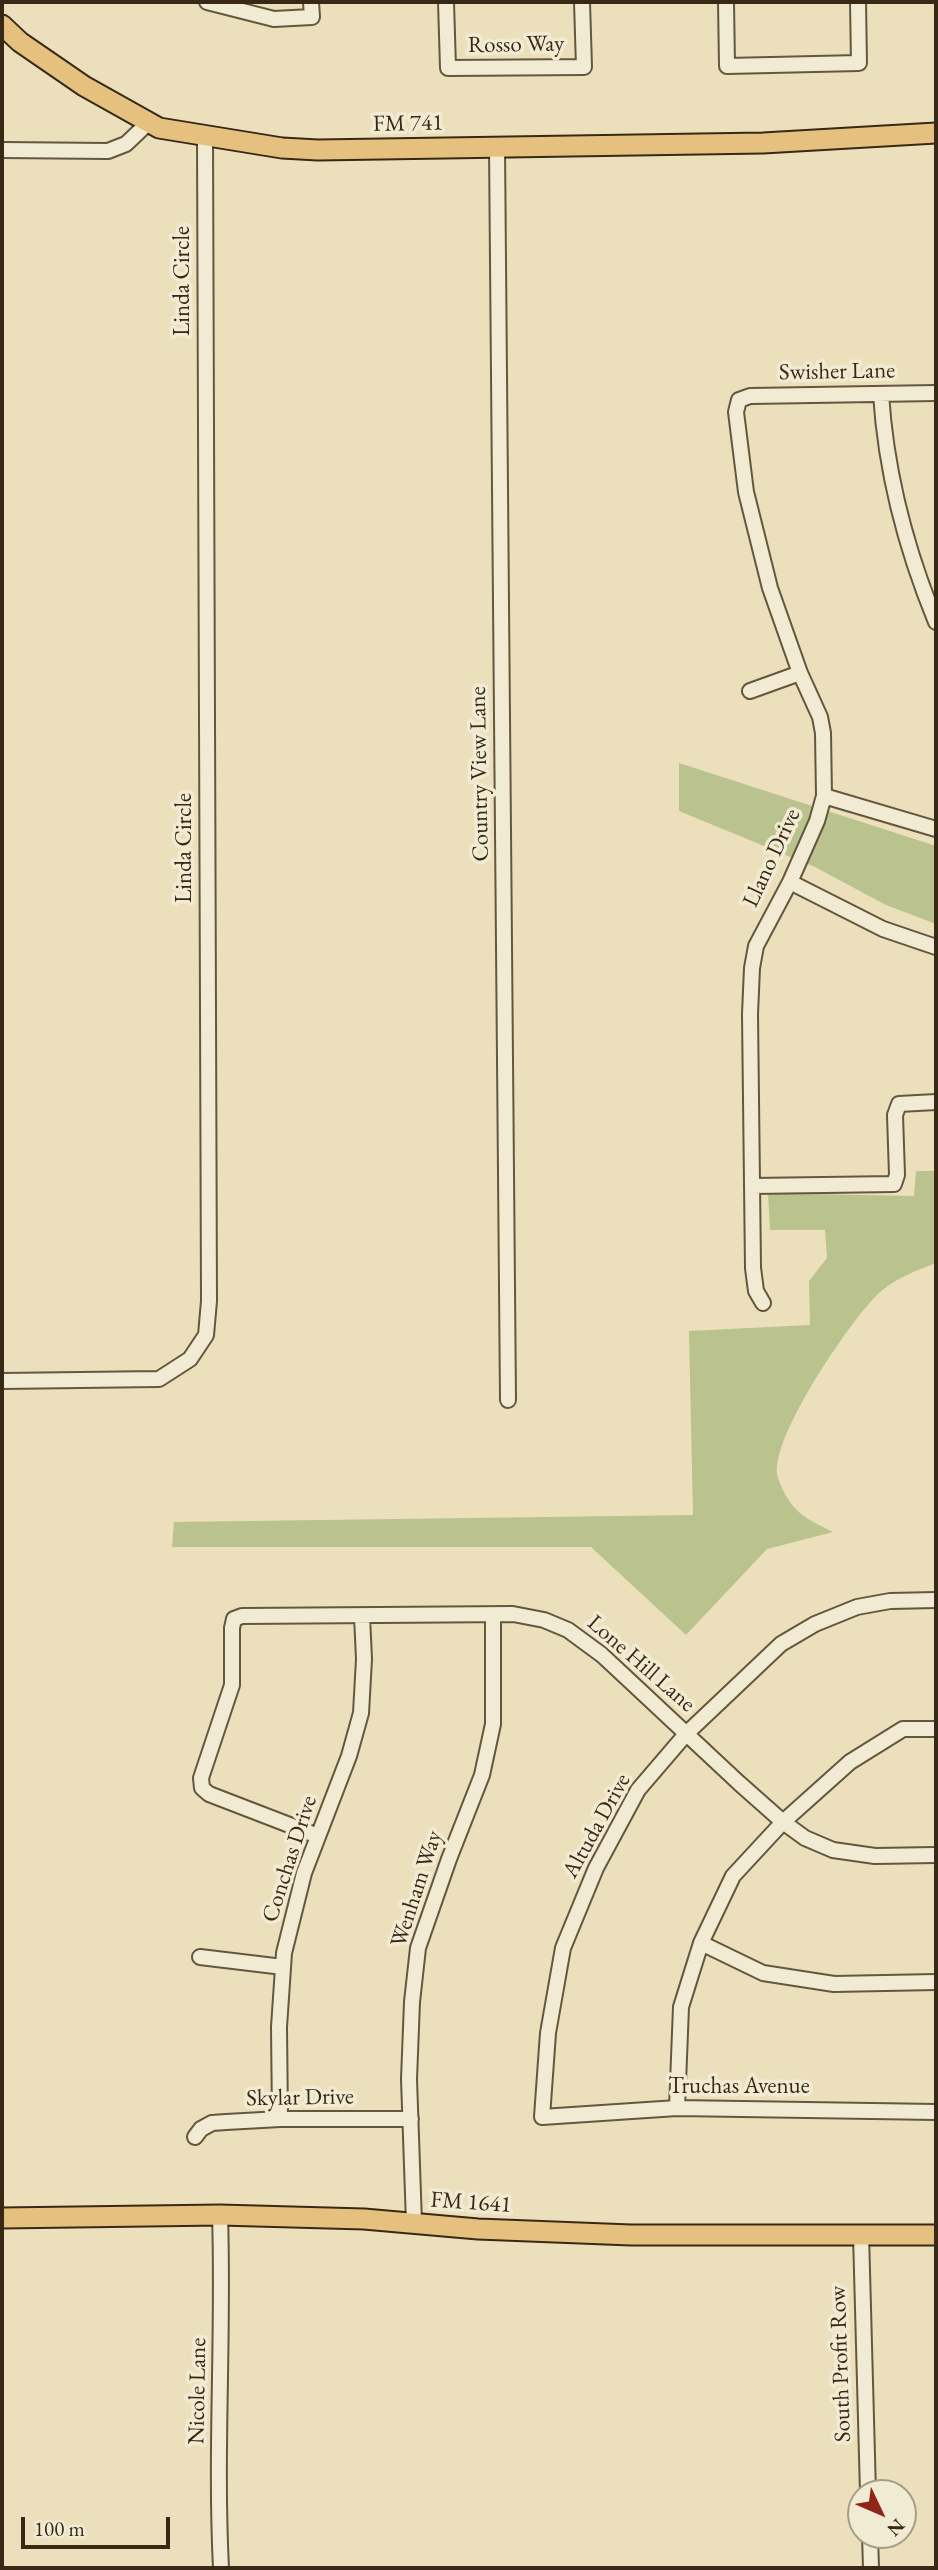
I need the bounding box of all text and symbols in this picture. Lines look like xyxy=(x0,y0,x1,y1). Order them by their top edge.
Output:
street label: Rosso Way xyxy=(468,30,564,60)
street label: FM 741 xyxy=(373,110,443,138)
street label: Linda Circle xyxy=(169,226,197,336)
street label: Swisher Lane xyxy=(779,357,895,387)
street label: Country View Lane xyxy=(465,686,495,862)
street label: Linda Circle xyxy=(171,793,199,903)
street label: Llano Drive xyxy=(737,804,807,912)
street label: Lone Hill Lane xyxy=(581,1610,701,1718)
street label: Altuda Drive xyxy=(557,1769,637,1883)
street label: Conchas Drive xyxy=(257,1792,323,1926)
street label: Wenham Way xyxy=(385,1827,449,1951)
street label: Truchas Avenue xyxy=(668,2073,810,2101)
street label: Skylar Drive xyxy=(246,2083,354,2113)
street label: FM 1641 xyxy=(430,2186,512,2220)
street label: South Profit Row xyxy=(824,2285,858,2443)
street label: Nicole Lane xyxy=(183,2337,213,2445)
north arrow xyxy=(847,2479,917,2549)
scale bar xyxy=(24,2504,173,2548)
text: N xyxy=(882,2513,910,2542)
text: 100 m xyxy=(34,2515,85,2542)

